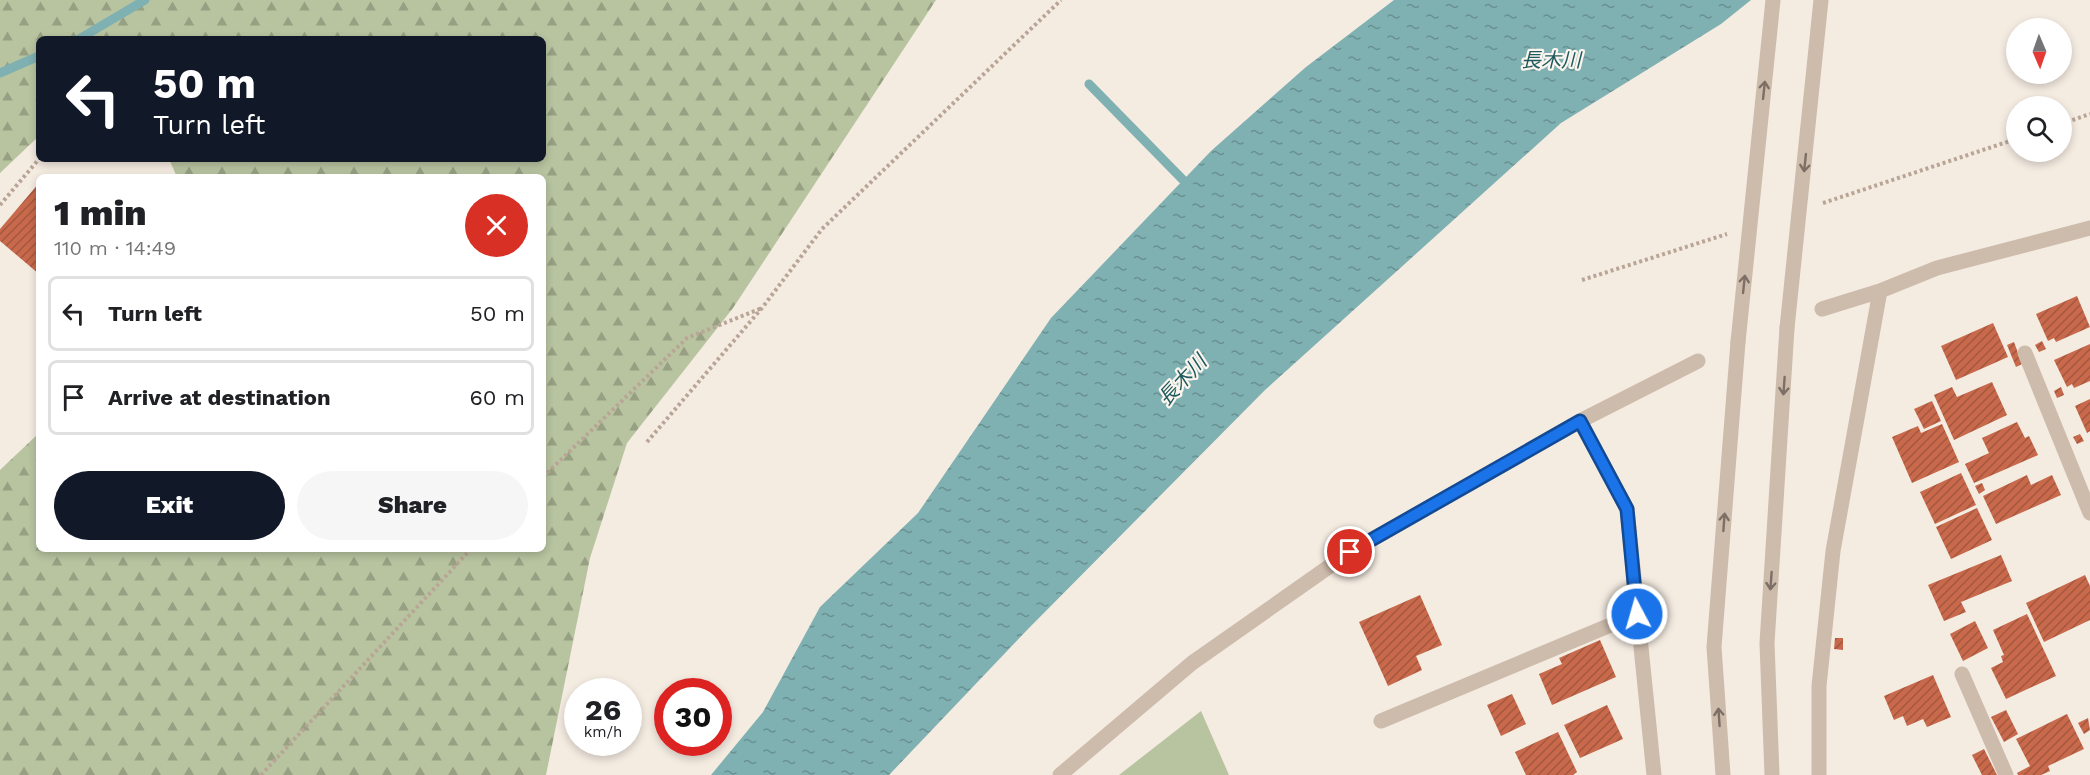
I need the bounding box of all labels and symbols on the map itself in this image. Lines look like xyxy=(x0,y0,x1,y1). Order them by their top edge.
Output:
north arrow xyxy=(2006,18,2072,84)
water label: 長木川 xyxy=(1521,48,1583,72)
one-way arrow xyxy=(1759,80,1770,100)
one-way arrow xyxy=(1799,152,1810,172)
one-way arrow xyxy=(1739,274,1750,294)
water label: 長木川 xyxy=(1153,348,1213,410)
one-way arrow xyxy=(1778,376,1789,396)
one-way arrow xyxy=(1718,513,1729,533)
pin xyxy=(1324,526,1375,577)
one-way arrow xyxy=(1766,571,1777,591)
position arrow xyxy=(1605,582,1669,646)
speed limit sign: 30 xyxy=(654,678,732,756)
one-way arrow xyxy=(1713,707,1724,727)

